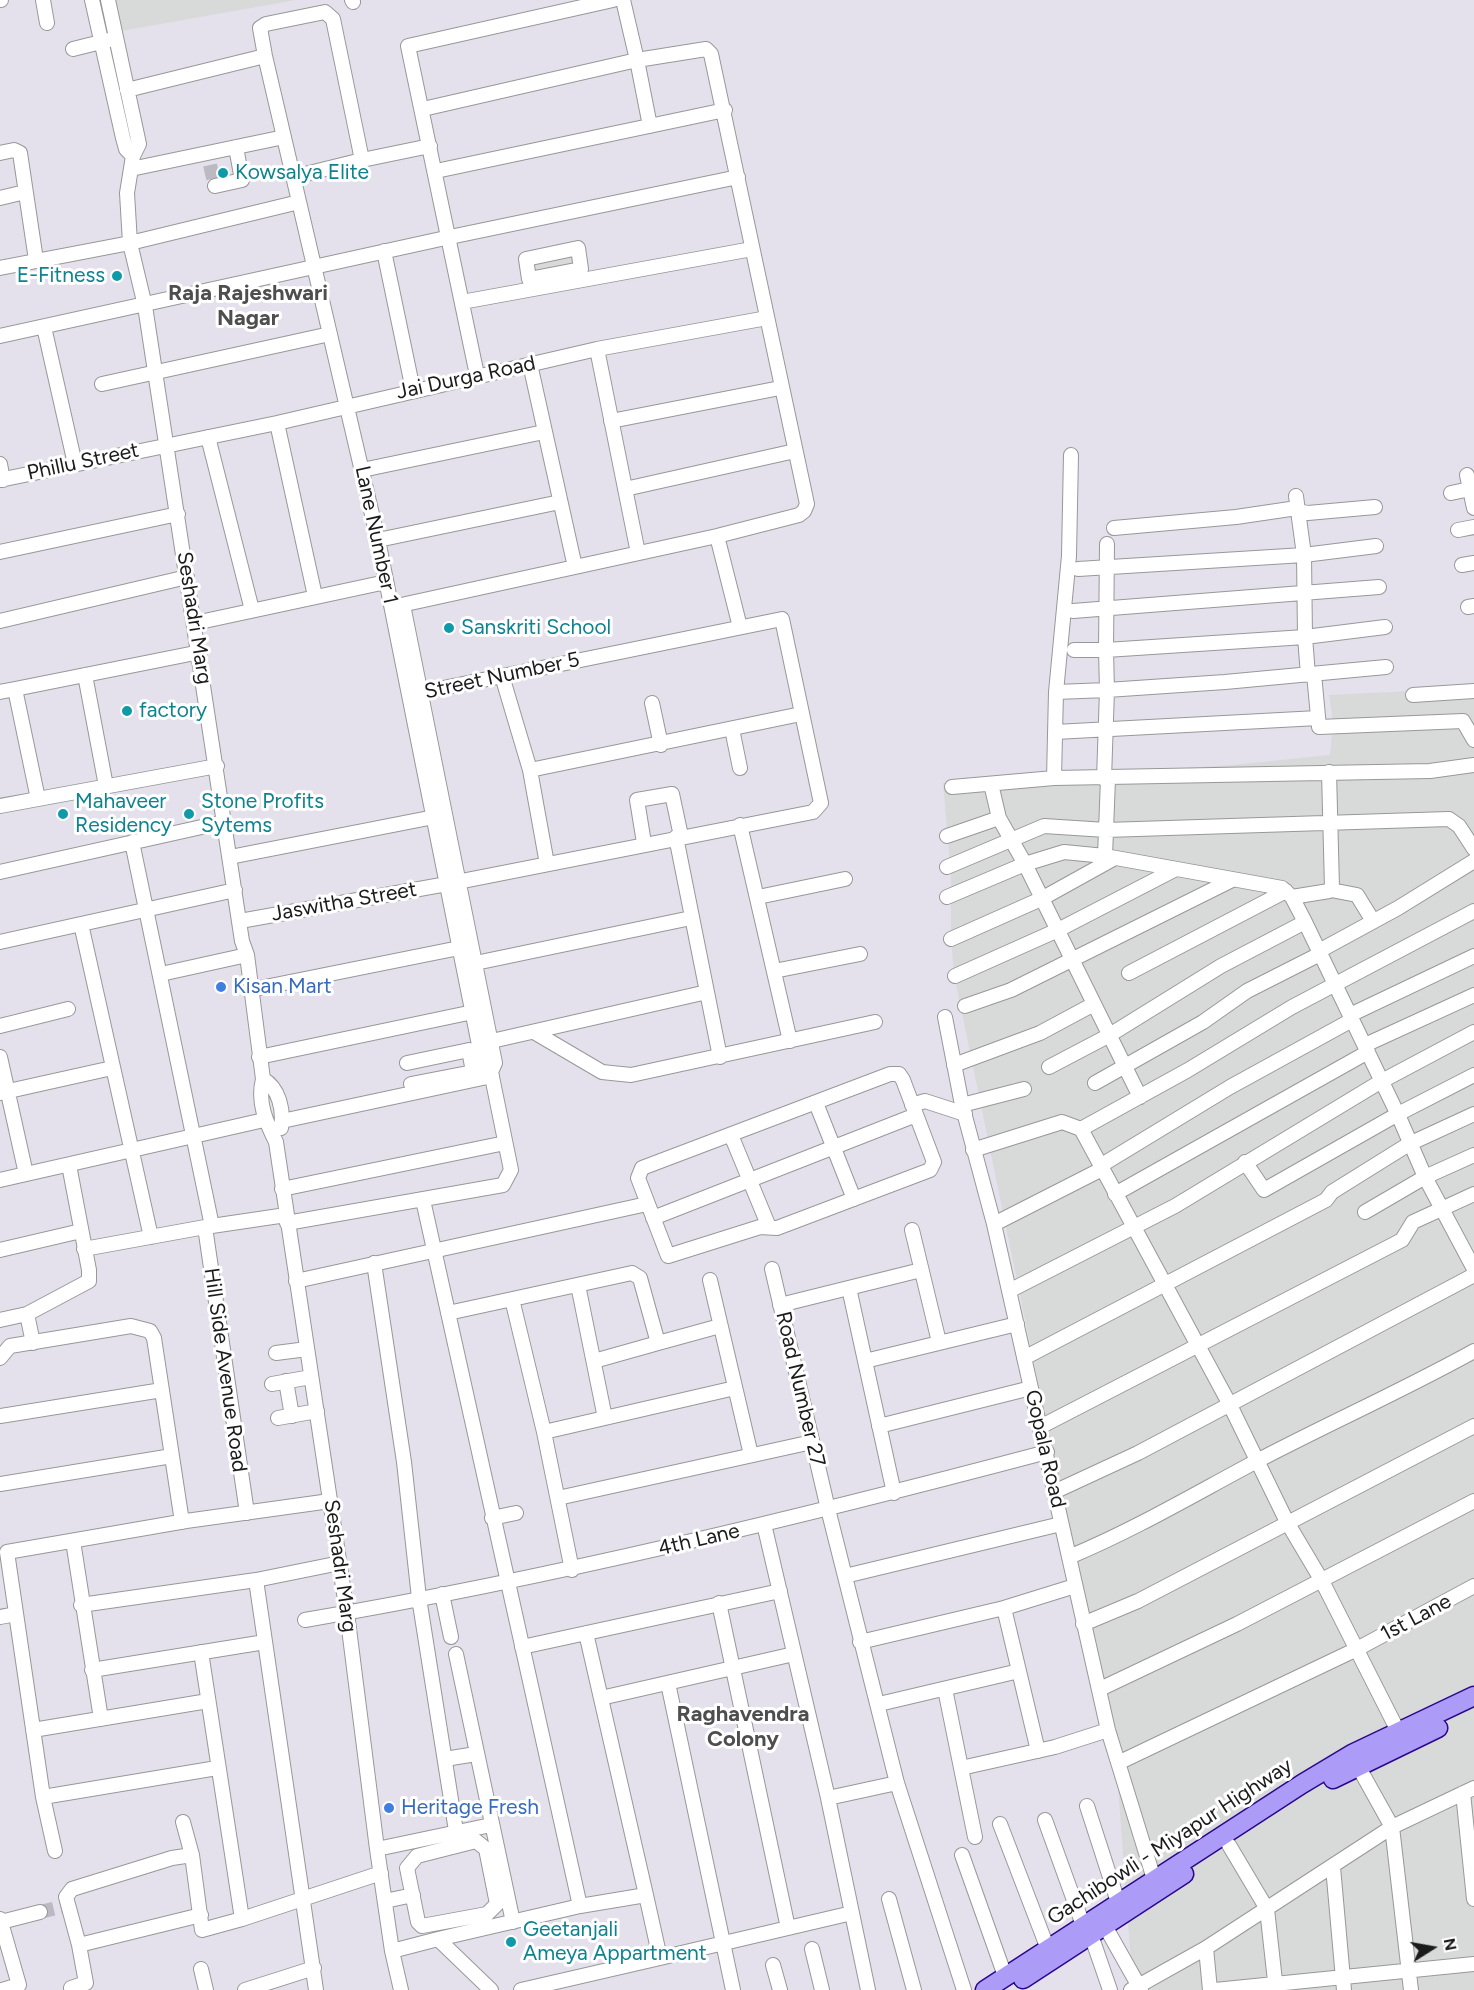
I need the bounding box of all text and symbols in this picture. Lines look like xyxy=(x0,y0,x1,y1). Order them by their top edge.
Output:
place label: Kowsalya Elite xyxy=(235,160,369,186)
marker: Kowsalya Elite xyxy=(216,166,230,180)
place label: E-Fitness xyxy=(17,263,105,289)
marker: E-Fitness xyxy=(110,269,124,283)
district label: Raja Rajeshwari Nagar xyxy=(168,281,328,332)
street label: Jai Durga Road xyxy=(394,351,538,405)
street label: Phillu Street xyxy=(25,438,141,486)
street label: Lane Number 1 xyxy=(349,464,403,606)
street label: Seshadri Marg xyxy=(171,550,217,686)
place label: Sanskriti School xyxy=(461,615,611,641)
marker: Sanskriti School xyxy=(442,621,456,635)
street label: Street Number 5 xyxy=(422,647,582,705)
place label: factory xyxy=(139,698,207,724)
marker: factory xyxy=(120,704,134,718)
place label: Mahaveer Residency xyxy=(75,789,172,839)
place label: Stone Profits Sytems xyxy=(201,789,324,839)
marker: Mahaveer Residency xyxy=(56,807,70,821)
marker: Stone Profits Sytems xyxy=(182,807,196,821)
street label: Jaswitha Street xyxy=(269,877,419,927)
place label: Kisan Mart xyxy=(233,974,332,1000)
marker: Kisan Mart xyxy=(214,980,228,994)
street label: Hill Side Avenue Road xyxy=(198,1266,252,1474)
street label: Road Number 27 xyxy=(770,1309,830,1469)
street label: Gopala Road xyxy=(1019,1388,1071,1510)
street label: Seshadri Marg xyxy=(318,1498,362,1634)
street label: 4th Lane xyxy=(656,1518,742,1562)
street label: 1st Lane xyxy=(1376,1589,1456,1647)
district label: Raghavendra Colony xyxy=(677,1702,809,1754)
street label: Gachibowli - Miyapur Highway xyxy=(1043,1753,1297,1931)
place label: Heritage Fresh xyxy=(401,1795,539,1821)
marker: Heritage Fresh xyxy=(382,1801,396,1815)
place label: Geetanjali Ameya Appartment xyxy=(523,1917,707,1967)
north arrow xyxy=(1402,1918,1462,1978)
marker: Geetanjali Ameya Appartment xyxy=(504,1935,518,1949)
text: N xyxy=(1440,1937,1461,1952)

